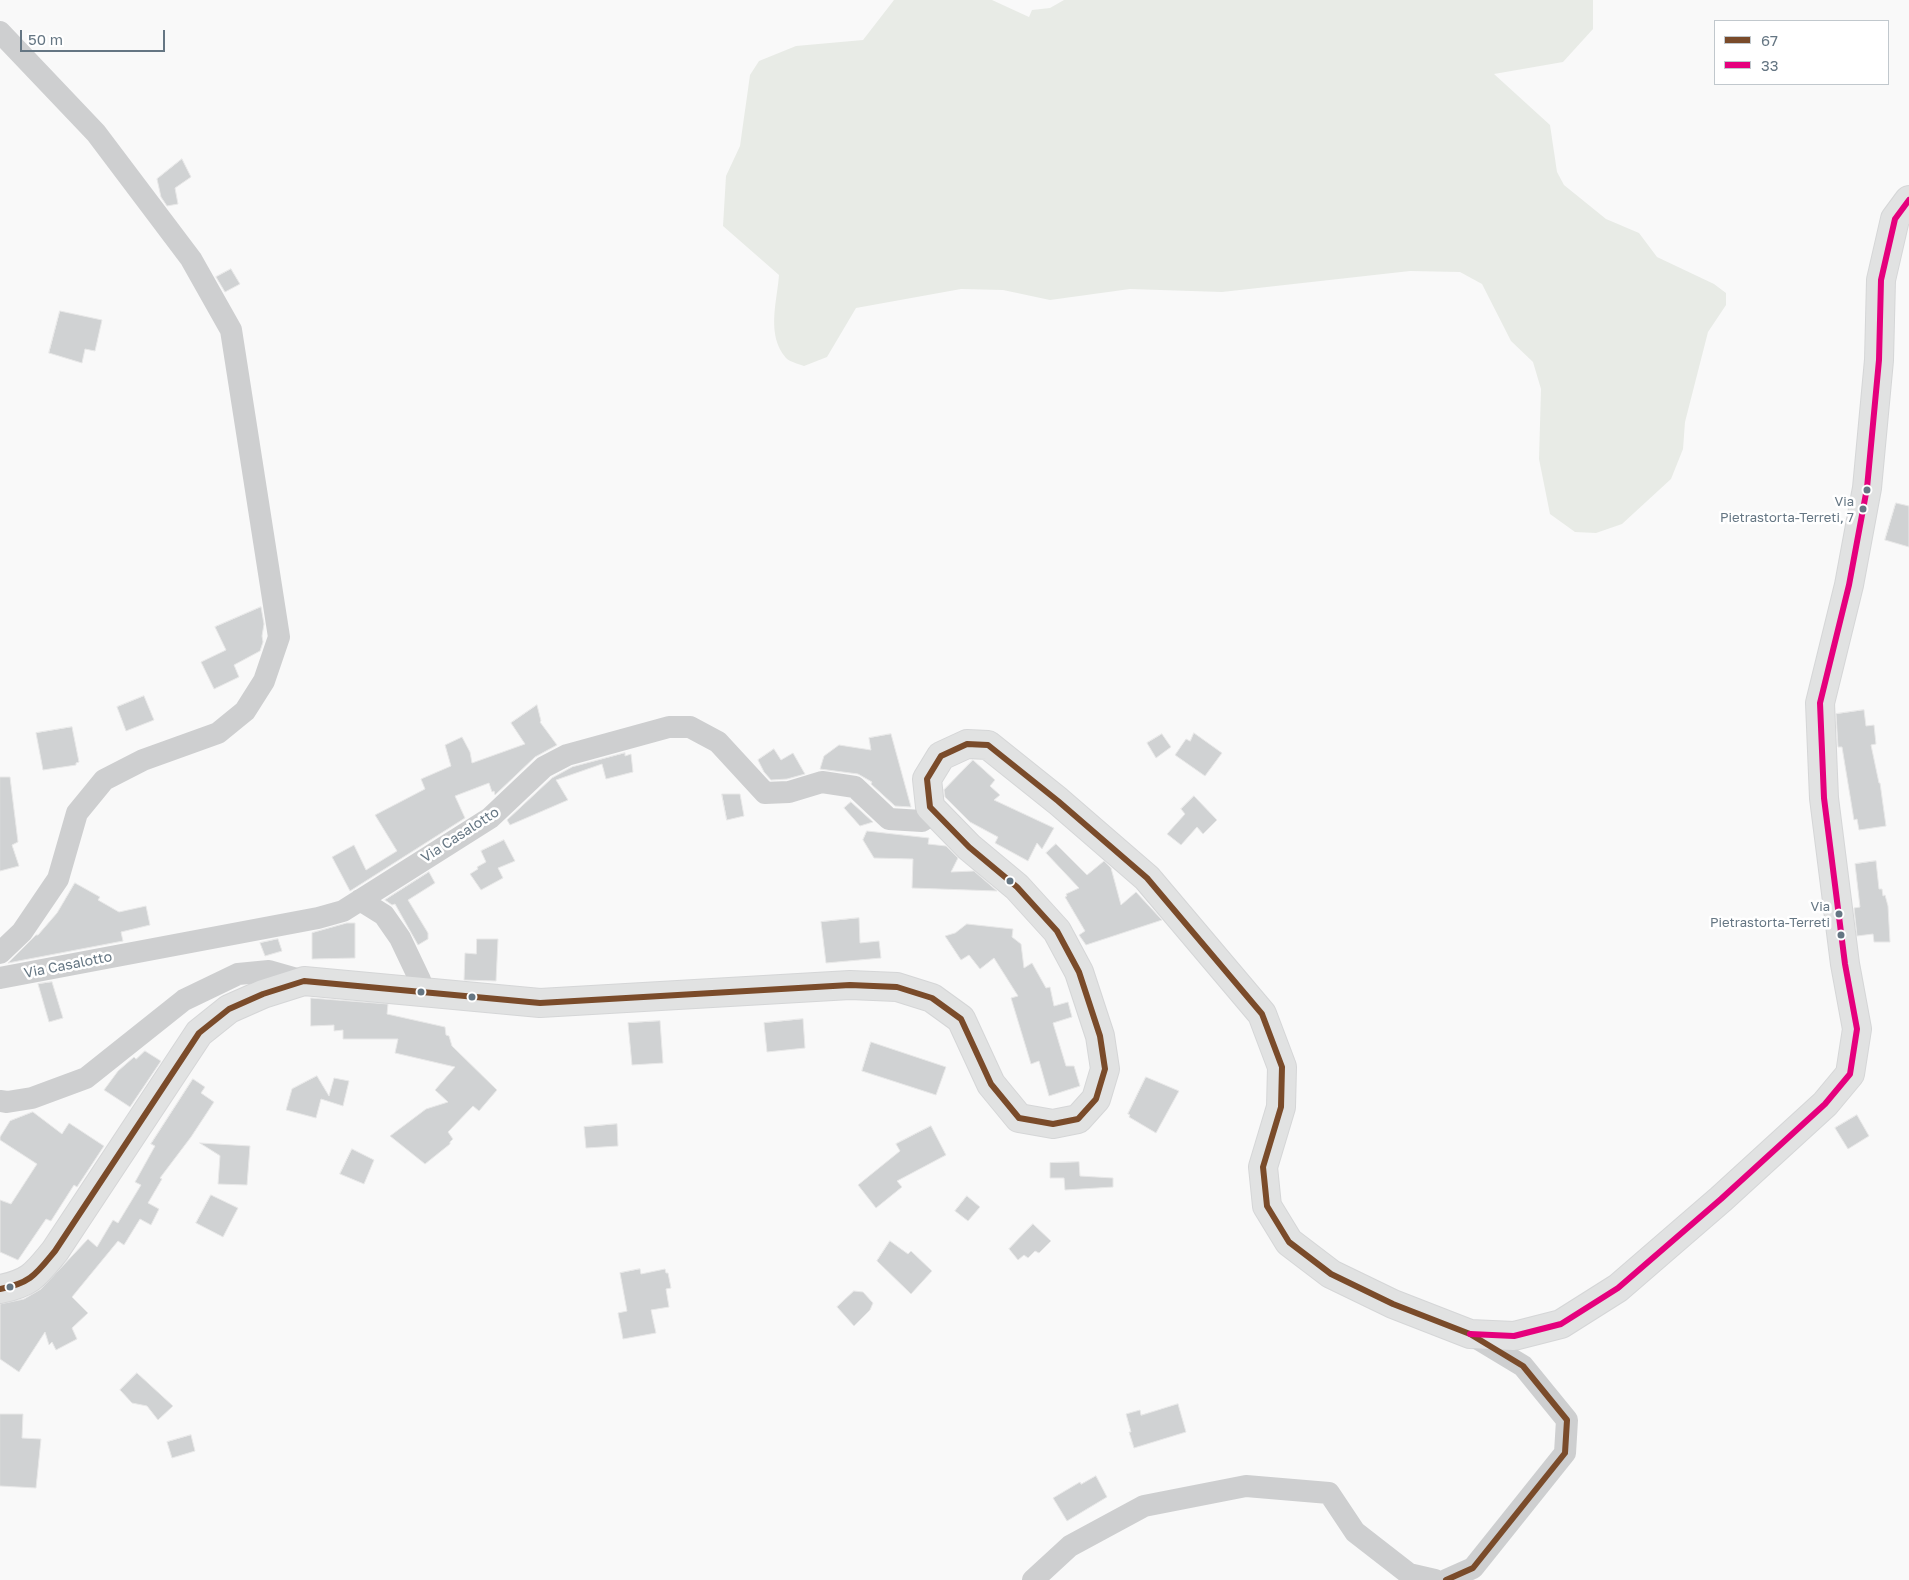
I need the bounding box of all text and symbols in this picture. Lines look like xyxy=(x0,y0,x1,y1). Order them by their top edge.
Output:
scale bar xyxy=(22,20,168,52)
legend xyxy=(1714,20,1889,85)
text: 50 m xyxy=(28,30,63,48)
text: 67 xyxy=(1761,31,1778,49)
text: 33 xyxy=(1761,56,1779,74)
unlabelled marker xyxy=(1862,485,1872,495)
place label: Via Pietrastorta-Terreti, 7 xyxy=(1720,494,1854,525)
marker: Via Pietrastorta-Terreti, 7 xyxy=(1858,504,1868,514)
street label: Via Casalotto xyxy=(418,804,502,866)
unlabelled marker xyxy=(1005,876,1015,886)
place label: Via Pietrastorta-Terreti xyxy=(1710,899,1830,930)
marker: Via Pietrastorta-Terreti xyxy=(1834,909,1844,919)
unlabelled marker xyxy=(1836,930,1846,940)
street label: Via Casalotto xyxy=(22,948,114,982)
unlabelled marker xyxy=(416,987,426,997)
unlabelled marker xyxy=(467,992,477,1002)
unlabelled marker xyxy=(5,1282,15,1292)

